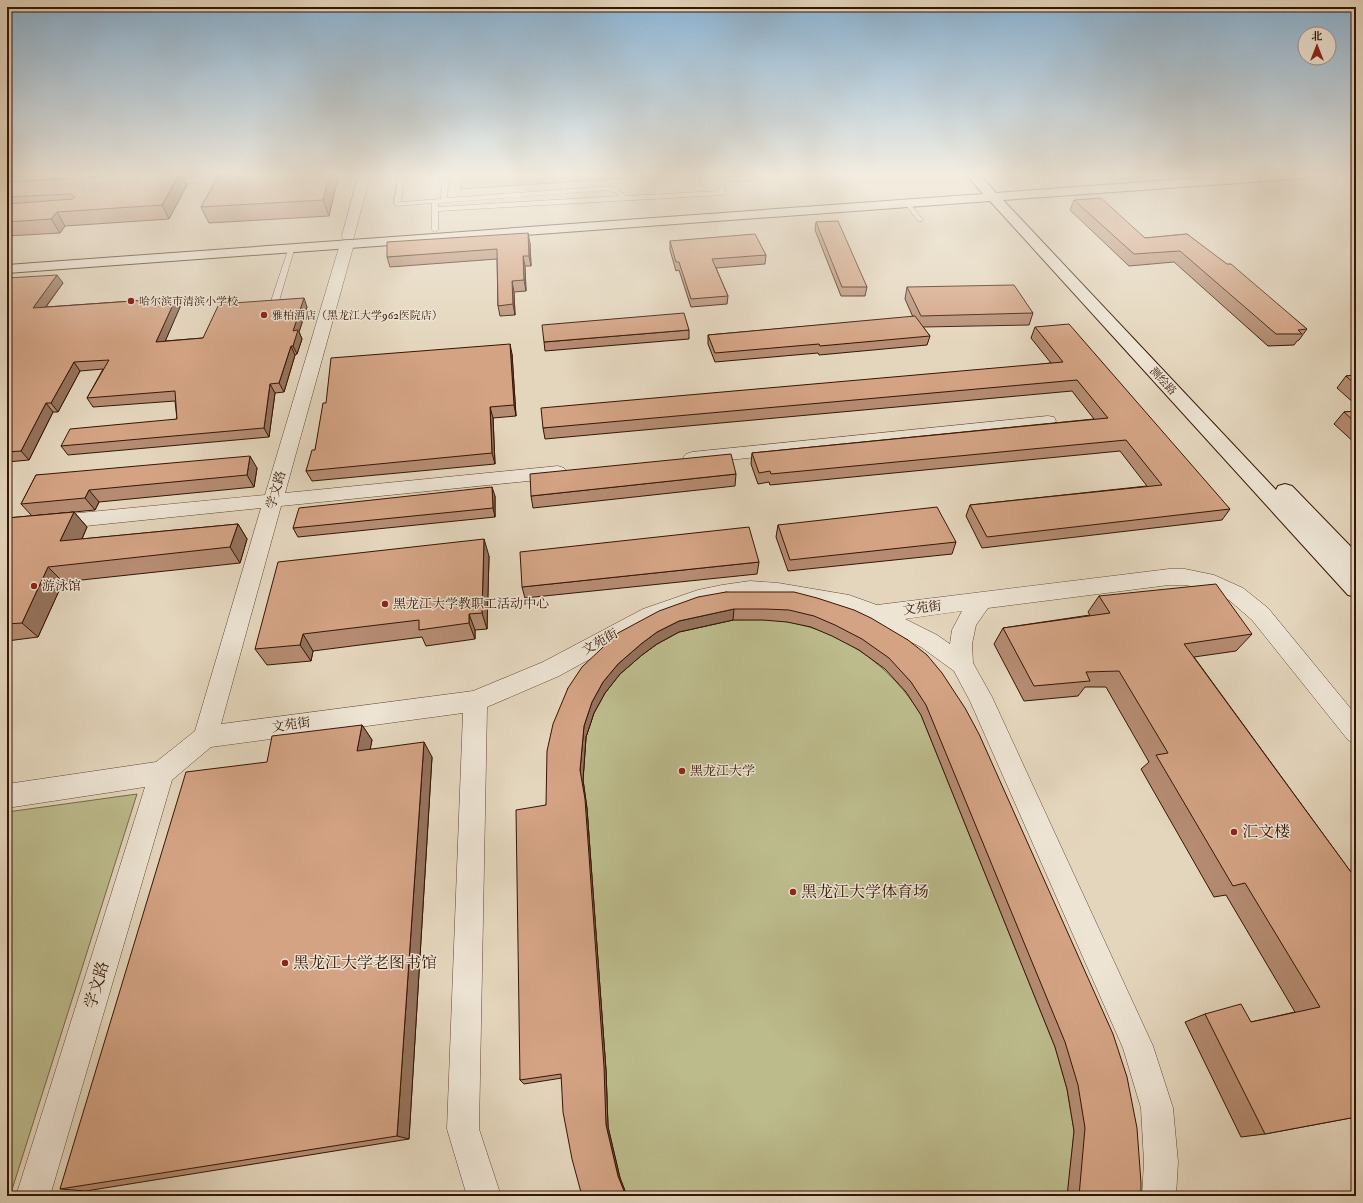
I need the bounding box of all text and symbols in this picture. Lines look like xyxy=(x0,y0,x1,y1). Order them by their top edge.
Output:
north arrow xyxy=(1297,26,1337,66)
text: 北 xyxy=(1312,30,1323,43)
place label: 哈尔滨市清滨小学校 xyxy=(139,295,238,308)
marker: 哈尔滨市清滨小学校 xyxy=(126,296,136,306)
place label: 雅柏酒店（黑龙江大学962医院店） xyxy=(272,309,443,322)
marker: 雅柏酒店（黑龙江大学962医院店） xyxy=(259,310,269,320)
street label: 测绘路 xyxy=(1147,364,1179,398)
street label: 学文路 xyxy=(263,469,289,511)
place label: 游泳馆 xyxy=(42,578,81,594)
marker: 游泳馆 xyxy=(29,581,39,591)
place label: 黑龙江大学教职工活动中心 xyxy=(393,596,549,612)
street label: 文苑街 xyxy=(902,598,942,618)
marker: 黑龙江大学教职工活动中心 xyxy=(380,599,390,609)
street label: 文苑街 xyxy=(579,626,621,658)
street label: 文苑街 xyxy=(271,714,311,736)
place label: 黑龙江大学 xyxy=(690,763,755,779)
marker: 黑龙江大学 xyxy=(677,766,687,776)
place label: 汇文楼 xyxy=(1242,822,1290,842)
marker: 汇文楼 xyxy=(1229,827,1239,837)
place label: 黑龙江大学体育场 xyxy=(801,882,929,902)
marker: 黑龙江大学体育场 xyxy=(788,887,798,897)
place label: 黑龙江大学老图书馆 xyxy=(293,953,437,973)
marker: 黑龙江大学老图书馆 xyxy=(280,958,290,968)
street label: 学文路 xyxy=(80,959,114,1011)

